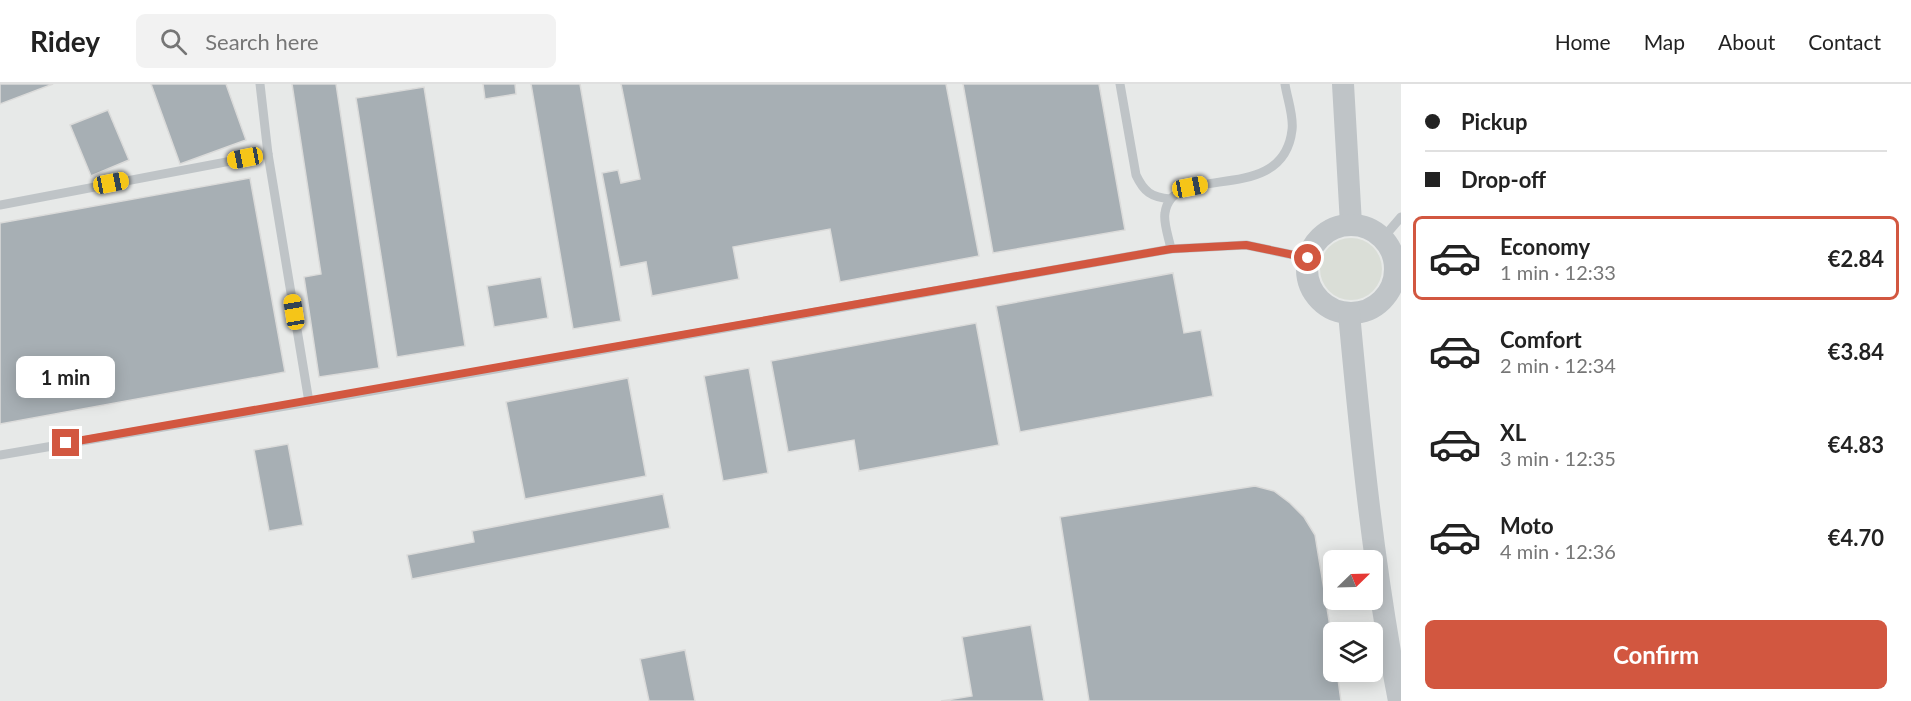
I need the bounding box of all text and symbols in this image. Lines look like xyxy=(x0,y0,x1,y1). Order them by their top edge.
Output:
search box xyxy=(136,14,556,68)
text: Ridey xyxy=(30,24,100,58)
icon: search xyxy=(157,25,190,58)
text: Search here xyxy=(205,28,319,55)
text: Home xyxy=(1555,29,1611,54)
text: Map xyxy=(1644,29,1685,54)
text: About xyxy=(1718,29,1775,54)
text: Contact xyxy=(1808,29,1881,54)
text: Pickup xyxy=(1461,108,1527,135)
car xyxy=(226,146,264,170)
text: Drop-off xyxy=(1461,166,1546,193)
car xyxy=(92,171,130,195)
car xyxy=(1171,175,1209,199)
icon: car xyxy=(1428,231,1482,285)
text: Economy xyxy=(1500,233,1590,260)
route start xyxy=(1294,244,1321,271)
text: €2.84 xyxy=(1828,245,1884,272)
text: 1 min · 12:33 xyxy=(1500,260,1616,284)
car xyxy=(282,293,306,331)
icon: car xyxy=(1428,324,1482,378)
text: Comfort xyxy=(1500,326,1582,353)
text: €3.84 xyxy=(1828,338,1884,365)
text: 2 min · 12:34 xyxy=(1500,353,1616,377)
callout: 1 min xyxy=(16,356,116,398)
text: 1 min xyxy=(41,365,90,389)
icon: car xyxy=(1428,417,1482,471)
text: XL xyxy=(1500,419,1526,446)
route end xyxy=(52,429,79,456)
text: €4.83 xyxy=(1828,431,1884,458)
text: 3 min · 12:35 xyxy=(1500,446,1616,470)
icon: car xyxy=(1428,510,1482,564)
text: Moto xyxy=(1500,512,1554,539)
text: €4.70 xyxy=(1828,524,1884,551)
text: 4 min · 12:36 xyxy=(1500,539,1616,563)
north arrow xyxy=(1323,550,1383,610)
map controls xyxy=(1323,550,1383,682)
button: Confirm xyxy=(1425,620,1887,689)
button: layers xyxy=(1323,622,1383,682)

